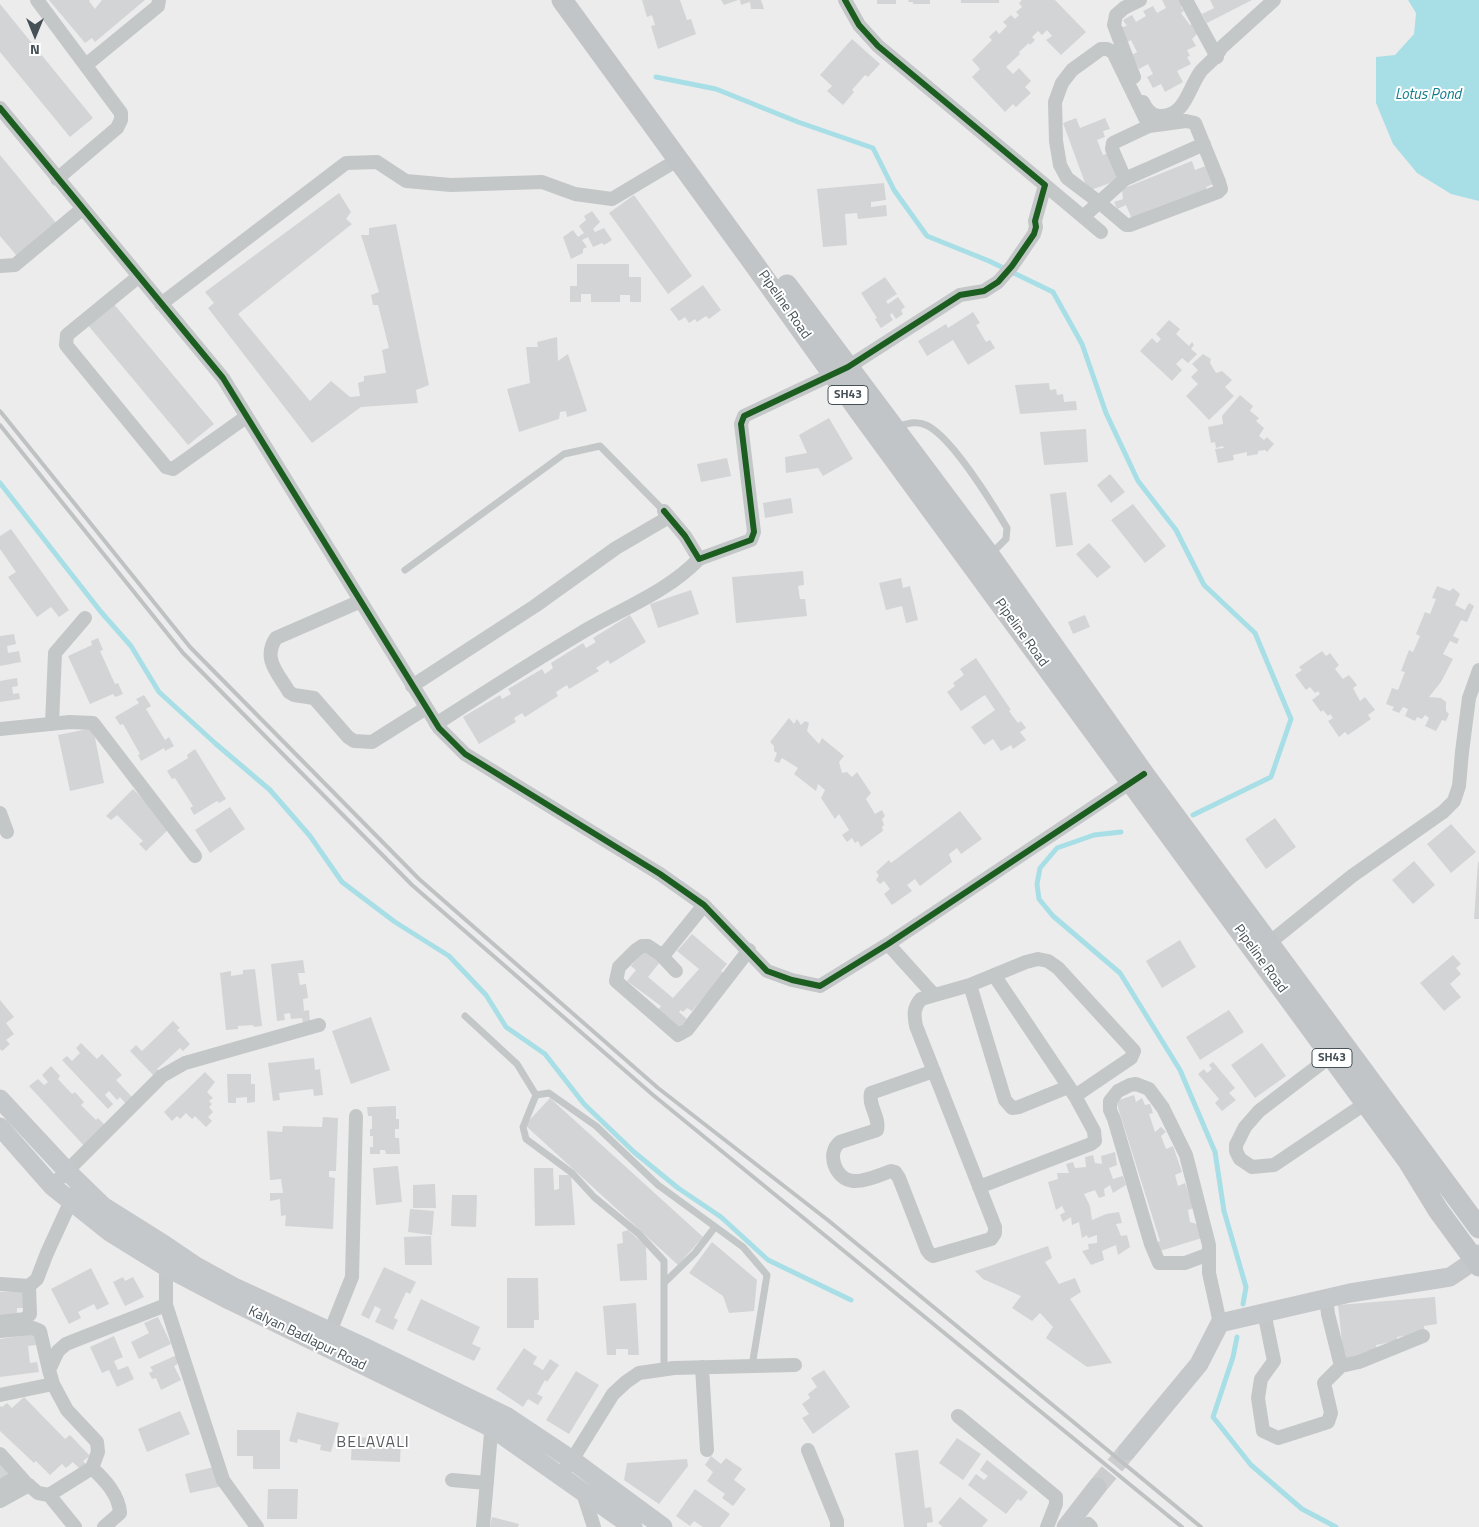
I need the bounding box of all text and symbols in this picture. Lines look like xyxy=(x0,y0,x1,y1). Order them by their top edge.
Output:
north arrow xyxy=(10,10,60,60)
text: N xyxy=(30,40,40,61)
water label: Lotus Pond xyxy=(1395,86,1461,104)
street label: Pipeline Road xyxy=(754,267,814,343)
road number: SH43 xyxy=(828,386,868,404)
street label: Pipeline Road xyxy=(991,596,1051,670)
street label: Pipeline Road xyxy=(1230,922,1290,996)
road number: SH43 xyxy=(1312,1048,1352,1068)
street label: Kalyan Badlapur Road xyxy=(245,1303,369,1375)
district label: BELAVALI xyxy=(335,1433,411,1453)

